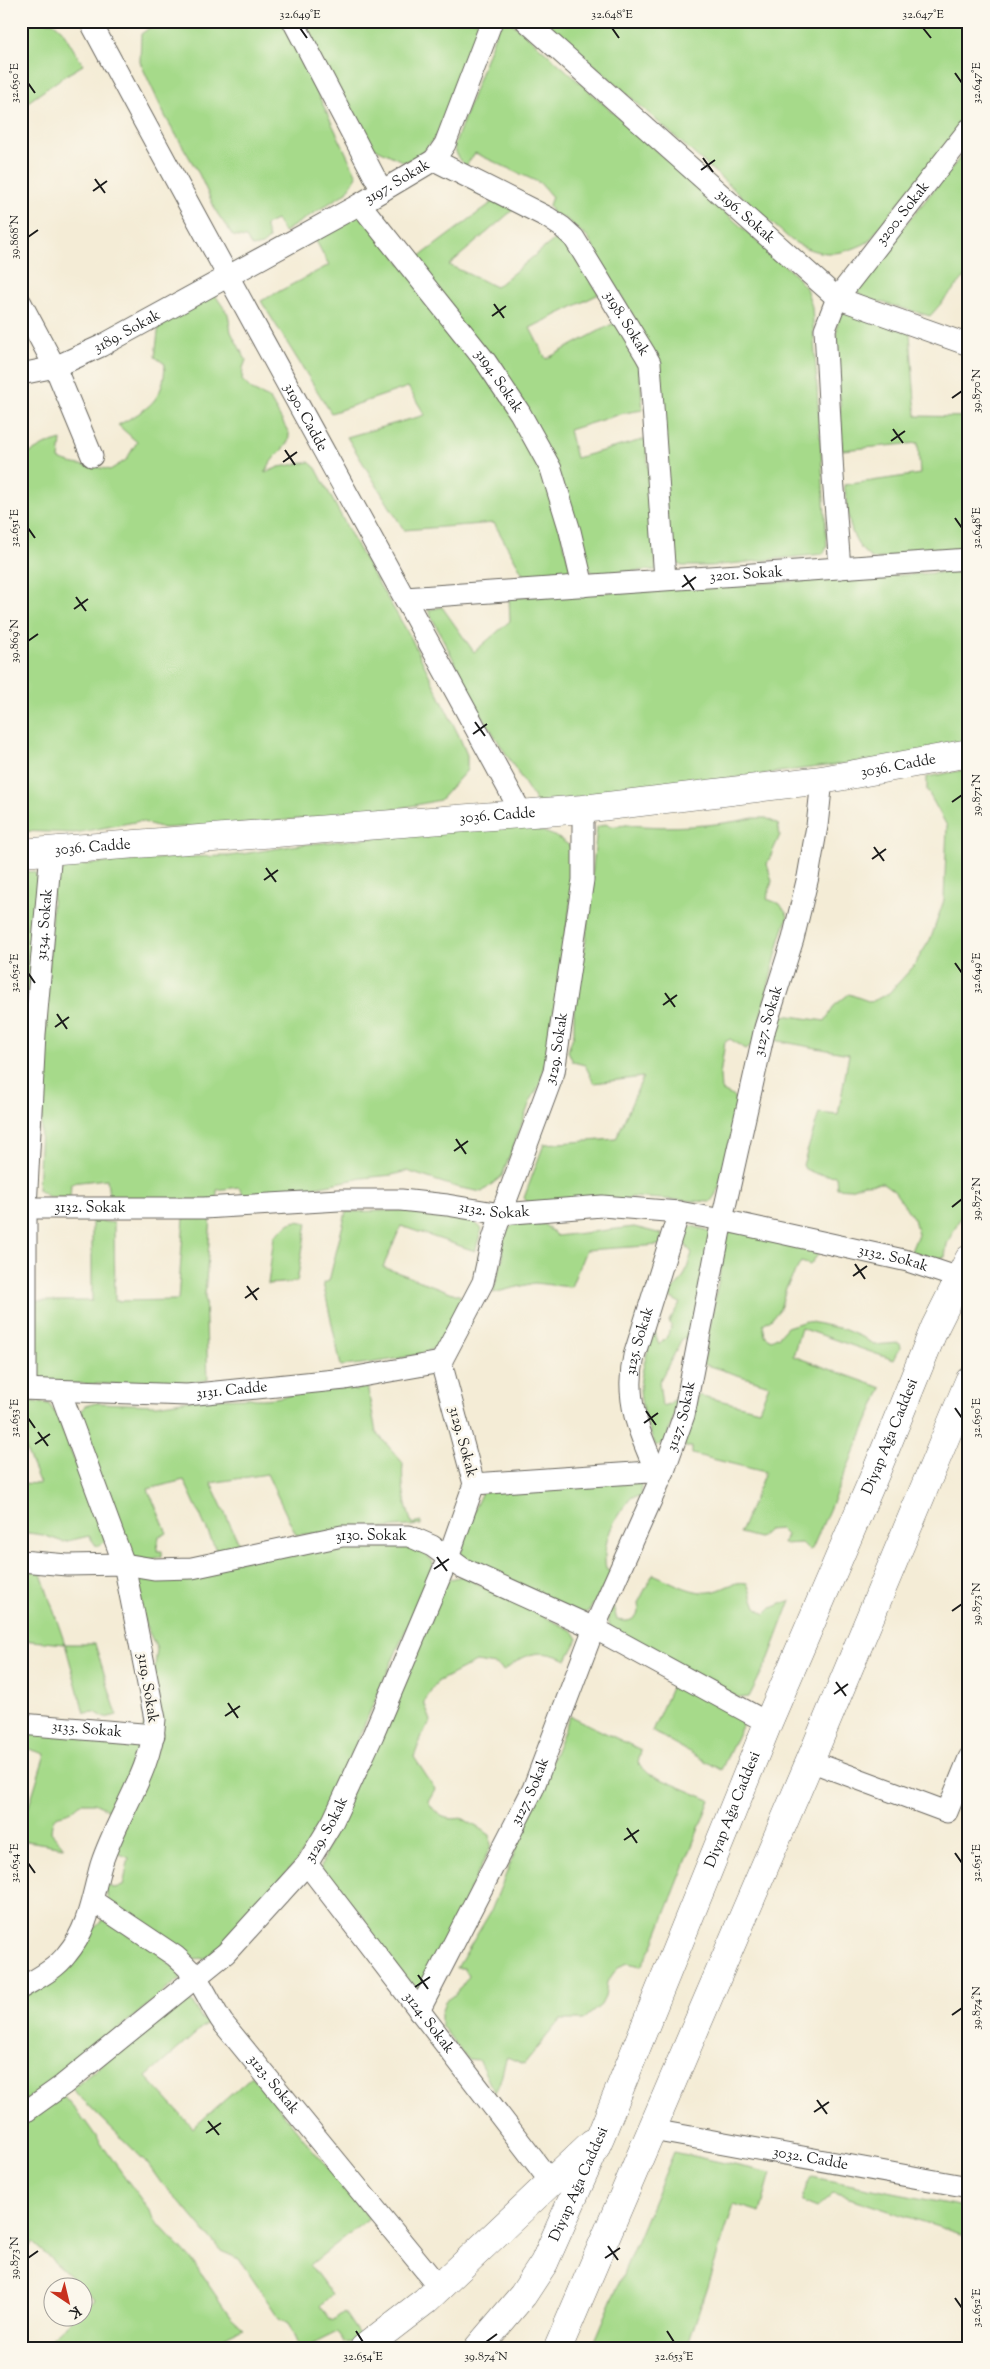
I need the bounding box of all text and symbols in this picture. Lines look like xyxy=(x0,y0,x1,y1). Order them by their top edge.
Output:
text: 32.649°E xyxy=(280,6,321,24)
text: 32.648°E xyxy=(591,6,633,24)
text: 32.647°E xyxy=(902,6,944,24)
text: 32.650°E xyxy=(6,62,24,103)
text: 32.647°E xyxy=(968,62,986,104)
street label: 3197. Sokak xyxy=(361,154,434,209)
street label: 3200. Sokak xyxy=(871,177,935,250)
street label: 3196. Sokak xyxy=(711,184,780,249)
text: 39.868°N xyxy=(6,214,24,259)
street label: 3198. Sokak xyxy=(598,287,654,360)
street label: 3189. Sokak xyxy=(90,305,164,358)
street label: 3194. Sokak xyxy=(469,345,528,417)
text: 39.870°N xyxy=(968,368,986,413)
street label: 3190. Cadde xyxy=(278,379,333,455)
text: 32.648°E xyxy=(968,507,986,549)
text: 32.651°E xyxy=(6,508,24,547)
street label: 3201. Sokak xyxy=(709,561,784,587)
text: 39.869°N xyxy=(6,619,24,663)
street label: 3036. Cadde xyxy=(859,749,938,783)
text: 39.871°N xyxy=(968,773,986,816)
street label: 3036. Cadde xyxy=(459,802,536,829)
street label: 3036. Cadde xyxy=(54,834,132,861)
street label: 3134. Sokak xyxy=(31,888,58,962)
text: 32.649°E xyxy=(968,952,986,993)
text: 32.652°E xyxy=(6,953,24,993)
street label: 3127. Sokak xyxy=(748,983,788,1058)
street label: 3129. Sokak xyxy=(540,1011,573,1088)
text: 39.872°N xyxy=(968,1177,986,1221)
street label: 3132. Sokak xyxy=(457,1197,530,1225)
street label: 3132. Sokak xyxy=(54,1198,126,1219)
street label: 3132. Sokak xyxy=(856,1240,931,1278)
street label: 3125. Sokak xyxy=(621,1304,659,1377)
street label: Diyap Ağa Caddesi xyxy=(857,1375,923,1498)
street label: 3131. Cadde xyxy=(195,1376,268,1405)
street label: 3127. Sokak xyxy=(661,1380,701,1455)
text: 32.650°E xyxy=(968,1397,986,1438)
text: 32.653°E xyxy=(6,1398,24,1437)
street label: 3129. Sokak xyxy=(442,1404,482,1480)
street label: 3130. Sokak xyxy=(333,1526,407,1548)
text: 39.873°N xyxy=(968,1582,986,1626)
street label: 3119. Sokak xyxy=(131,1651,163,1725)
street label: 3133. Sokak xyxy=(51,1716,123,1743)
street label: Diyap Ağa Caddesi xyxy=(700,1748,766,1871)
street label: 3127. Sokak xyxy=(505,1755,554,1829)
street label: 3129. Sokak xyxy=(299,1793,353,1867)
text: 32.654°E xyxy=(6,1842,24,1883)
text: 32.651°E xyxy=(968,1843,986,1882)
text: 39.874°N xyxy=(968,1986,986,2030)
street label: 3124. Sokak xyxy=(398,1987,459,2058)
street label: 3123. Sokak xyxy=(242,2050,304,2119)
street label: Diyap Ağa Caddesi xyxy=(544,2124,614,2245)
street label: 3032. Cadde xyxy=(771,2141,850,2176)
text: 39.873°N xyxy=(6,2236,24,2280)
north arrow xyxy=(42,2276,92,2326)
text: 32.652°E xyxy=(968,2288,986,2328)
text: K xyxy=(64,2300,84,2323)
text: 32.654°E xyxy=(343,2348,384,2366)
text: 39.874°N xyxy=(464,2348,508,2366)
text: 32.653°E xyxy=(655,2348,694,2366)

